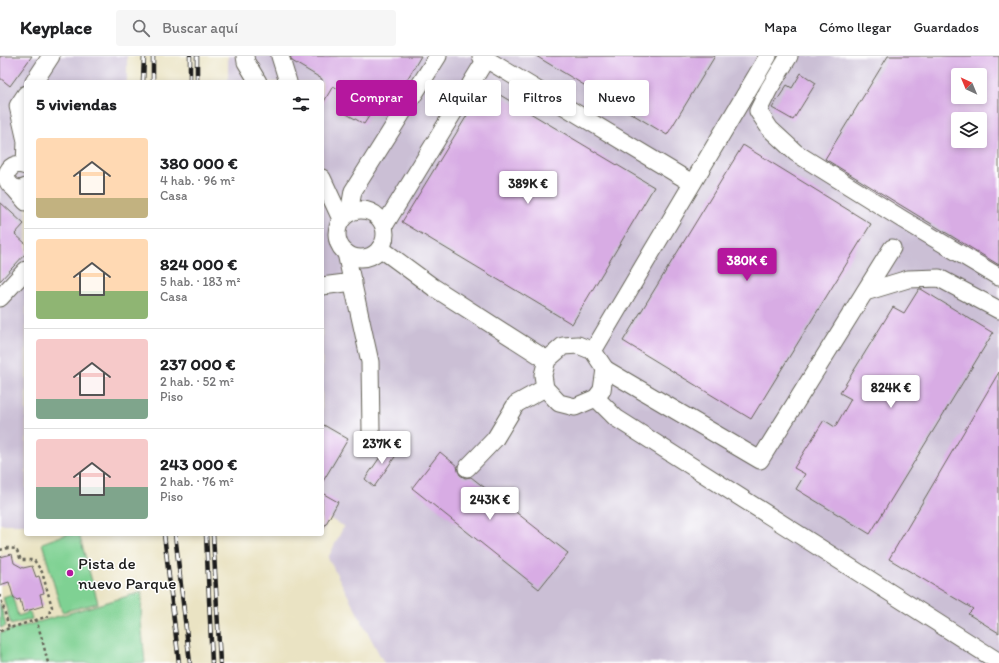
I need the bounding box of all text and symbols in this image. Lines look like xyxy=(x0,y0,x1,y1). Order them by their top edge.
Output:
search box xyxy=(116,10,396,46)
text: Keyplace xyxy=(20,16,92,39)
icon: search xyxy=(130,17,152,39)
text: Buscar aquí xyxy=(162,19,238,37)
text: Mapa xyxy=(764,19,797,36)
text: Cómo llegar xyxy=(819,19,891,36)
text: Guardados xyxy=(913,19,979,36)
north arrow xyxy=(951,68,987,104)
map controls xyxy=(951,68,987,148)
chip: Comprar xyxy=(336,80,417,116)
chip: Alquilar xyxy=(425,80,501,116)
chip: Filtros xyxy=(509,80,576,116)
chip: Nuevo xyxy=(584,80,649,116)
icon: filters xyxy=(290,93,312,115)
text: 5 viviendas xyxy=(36,94,117,114)
button: layers xyxy=(951,112,987,148)
text: 380 000 € xyxy=(160,153,238,173)
icon: home xyxy=(68,154,116,202)
pin: 389K € xyxy=(495,171,561,205)
text: 4 hab. · 96 m² xyxy=(160,173,235,188)
text: 389K € xyxy=(508,176,548,191)
text: Casa xyxy=(160,188,187,203)
pin: 380K € xyxy=(714,248,780,282)
text: 380K € xyxy=(727,253,767,268)
text: 824 000 € xyxy=(160,254,237,274)
icon: home xyxy=(68,255,116,303)
text: 5 hab. · 183 m² xyxy=(160,274,241,289)
text: Casa xyxy=(160,289,187,304)
text: 237 000 € xyxy=(160,354,235,374)
icon: home xyxy=(68,355,116,403)
text: 2 hab. · 52 m² xyxy=(160,374,234,389)
pin: 824K € xyxy=(858,375,924,409)
text: 824K € xyxy=(871,380,911,395)
text: Piso xyxy=(160,389,183,404)
pin: 237K € xyxy=(349,431,415,465)
text: 237K € xyxy=(362,436,402,451)
text: 243 000 € xyxy=(160,454,237,474)
icon: home xyxy=(68,455,116,503)
text: 2 hab. · 76 m² xyxy=(160,474,234,489)
pin: 243K € xyxy=(457,487,523,521)
text: Piso xyxy=(160,489,183,504)
text: 243K € xyxy=(470,492,510,507)
place label: Pista de nuevo Parque xyxy=(78,553,176,593)
marker: Pista de nuevo Parque xyxy=(65,568,75,578)

